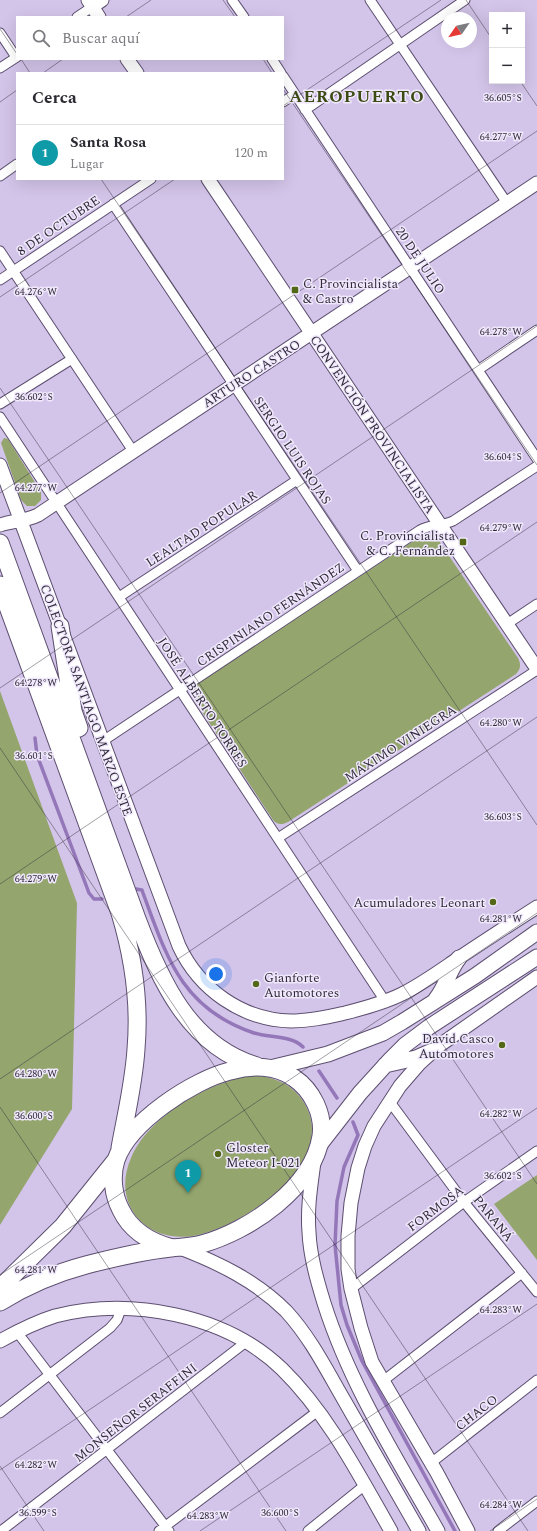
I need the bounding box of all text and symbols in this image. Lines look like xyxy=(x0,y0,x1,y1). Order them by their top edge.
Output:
north arrow xyxy=(441,12,477,48)
map controls xyxy=(489,12,525,84)
button: + xyxy=(489,12,525,48)
search box xyxy=(16,16,284,60)
icon: search xyxy=(30,27,52,49)
text: Buscar aquí xyxy=(62,27,140,50)
button: − xyxy=(489,48,525,84)
district label: AEROPUERTO xyxy=(289,84,425,110)
text: Cerca xyxy=(32,85,77,111)
text: 36.605°S xyxy=(484,90,522,106)
text: 64.277°W xyxy=(480,129,522,145)
text: Santa Rosa xyxy=(70,131,146,154)
text: 1 xyxy=(41,143,49,163)
text: 120 m xyxy=(234,143,268,163)
text: Lugar xyxy=(70,154,104,174)
street label: 8 DE OCTUBRE xyxy=(13,191,104,261)
street label: 20 DE JULIO xyxy=(390,223,450,298)
place label: C. Provincialista & Castro xyxy=(303,274,399,309)
text: 64.276°W xyxy=(15,284,57,300)
marker: C. Provincialista & Castro xyxy=(290,285,300,295)
text: 64.278°W xyxy=(480,324,522,340)
street label: CONVENCIÓN PROVINCIALISTA xyxy=(305,331,440,518)
street label: ARTURO CASTRO xyxy=(198,335,305,413)
text: 36.602°S xyxy=(15,389,53,405)
street label: SERGIO LUIS ROJAS xyxy=(248,392,336,509)
text: 36.604°S xyxy=(484,449,522,465)
text: 64.277°W xyxy=(15,480,57,496)
street label: LEALTAD POPULAR xyxy=(142,485,261,572)
text: 64.279°W xyxy=(480,520,522,536)
place label: C. Provincialista & C. Fernández xyxy=(360,526,456,561)
marker: C. Provincialista & C. Fernández xyxy=(458,537,468,547)
street label: CRISPINIANO FERNÁNDEZ xyxy=(193,558,349,672)
street label: COLECTORA SANTIAGO MARZO ESTE xyxy=(35,582,137,819)
street label: JOSÉ ALBERTO TORRES xyxy=(152,633,252,772)
text: 64.278°W xyxy=(15,675,57,691)
street label: MÁXIMO VINIEGRA xyxy=(341,700,461,788)
text: 64.280°W xyxy=(480,715,522,731)
text: 36.601°S xyxy=(15,748,53,764)
text: 36.603°S xyxy=(484,809,522,825)
text: 64.279°W xyxy=(15,871,57,887)
place label: Acumuladores Leonart xyxy=(354,893,485,913)
marker: Acumuladores Leonart xyxy=(488,897,498,907)
text: 64.281°W xyxy=(480,911,522,927)
your location xyxy=(206,964,226,984)
place label: Gianforte Automotores xyxy=(264,968,339,1003)
marker: Gianforte Automotores xyxy=(251,979,261,989)
place label: David Casco Automotores xyxy=(419,1029,494,1064)
marker: David Casco Automotores xyxy=(497,1040,507,1050)
text: 64.280°W xyxy=(15,1066,57,1082)
text: 64.282°W xyxy=(480,1106,522,1122)
text: 36.600°S xyxy=(15,1108,53,1124)
place label: Gloster Meteor I-021 xyxy=(226,1138,301,1173)
marker: Gloster Meteor I-021 xyxy=(213,1149,223,1159)
pin: 1 xyxy=(175,1160,201,1193)
text: 36.602°S xyxy=(484,1168,522,1184)
street label: FORMOSA xyxy=(403,1181,468,1237)
street label: PARANÁ xyxy=(468,1191,518,1247)
text: 64.281°W xyxy=(15,1262,57,1278)
text: 64.283°W xyxy=(480,1302,522,1318)
street label: MONSEÑOR SERAFFINI xyxy=(70,1358,201,1467)
street label: CHACO xyxy=(451,1390,502,1436)
text: 64.282°W xyxy=(15,1457,57,1473)
text: 64.284°W xyxy=(480,1497,522,1513)
text: 36.599°S xyxy=(19,1505,57,1521)
text: 36.600°S xyxy=(261,1505,299,1521)
text: 64.283°W xyxy=(187,1508,229,1524)

